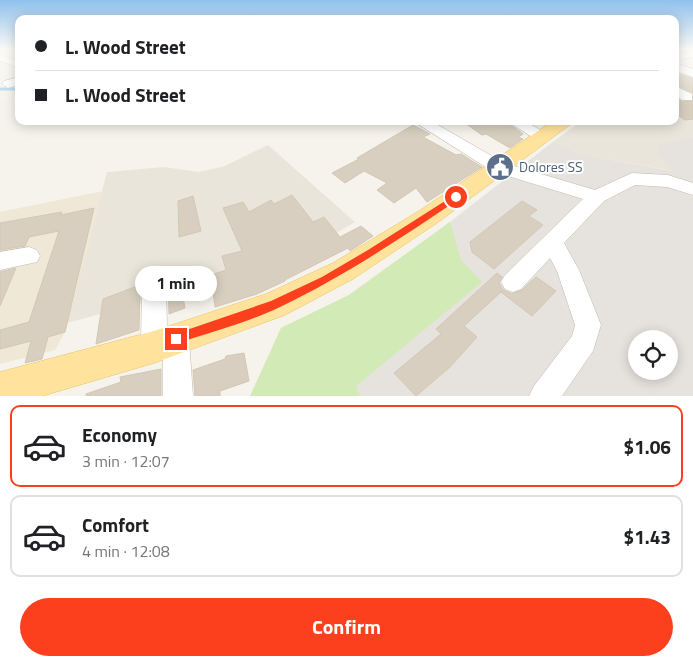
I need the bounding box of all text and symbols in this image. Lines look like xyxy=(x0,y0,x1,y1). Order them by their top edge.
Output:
text: L. Wood Street xyxy=(65,32,186,61)
text: L. Wood Street xyxy=(65,80,186,109)
public building icon: Dolores SS xyxy=(485,152,515,182)
place label: Dolores SS xyxy=(519,156,583,177)
route start xyxy=(445,186,467,208)
callout: 1 min xyxy=(135,266,217,302)
text: 1 min xyxy=(157,271,195,295)
route end xyxy=(165,328,187,350)
map controls xyxy=(628,330,678,380)
button: locate xyxy=(628,330,678,380)
text: Economy xyxy=(82,420,157,449)
icon: car xyxy=(22,424,67,469)
text: $1.06 xyxy=(624,432,671,461)
text: 3 min · 12:07 xyxy=(82,449,170,473)
text: Comfort xyxy=(82,510,149,539)
icon: car xyxy=(22,514,67,559)
text: $1.43 xyxy=(624,522,671,551)
text: 4 min · 12:08 xyxy=(82,539,170,563)
button: Confirm xyxy=(20,598,673,656)

